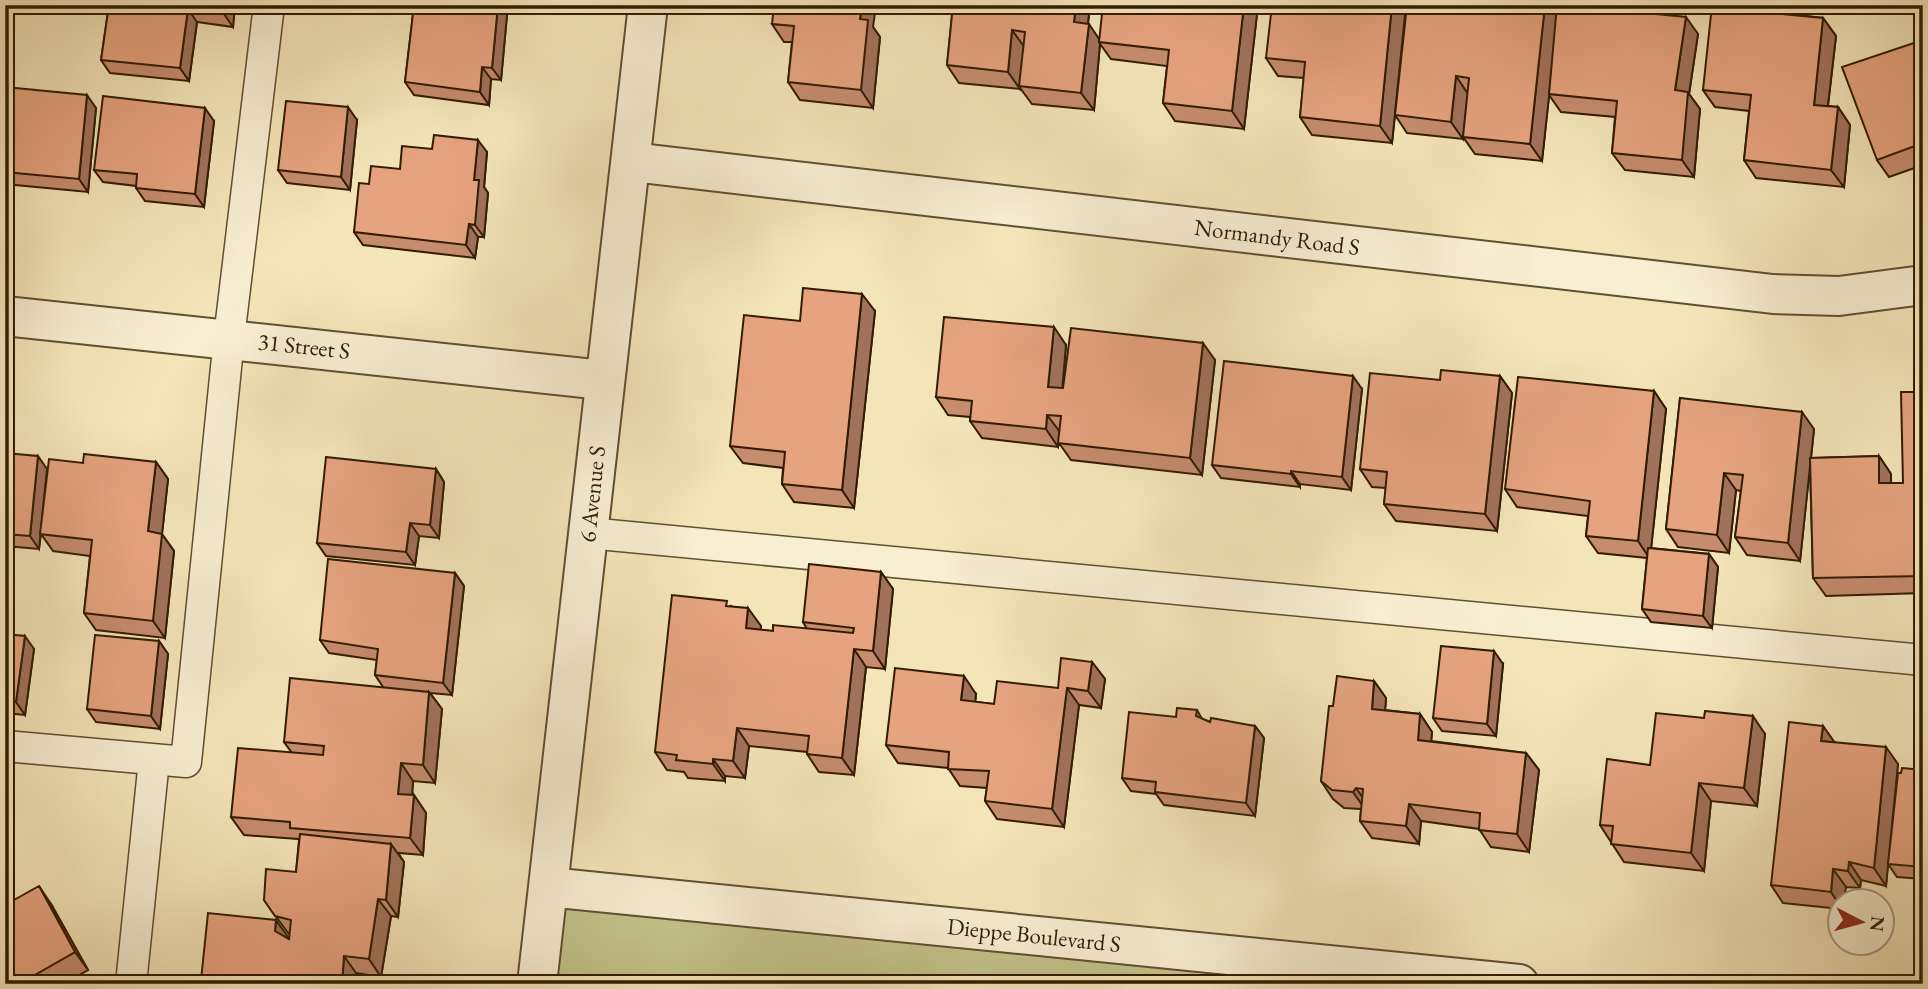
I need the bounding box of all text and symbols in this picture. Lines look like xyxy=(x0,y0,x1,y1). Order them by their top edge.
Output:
street label: Normandy Road S xyxy=(1193,212,1361,262)
street label: 31 Street S xyxy=(256,326,352,366)
street label: 6 Avenue S xyxy=(572,444,612,544)
north arrow xyxy=(1826,888,1896,958)
street label: Dieppe Boulevard S xyxy=(946,911,1122,959)
text: N xyxy=(1864,915,1891,933)

